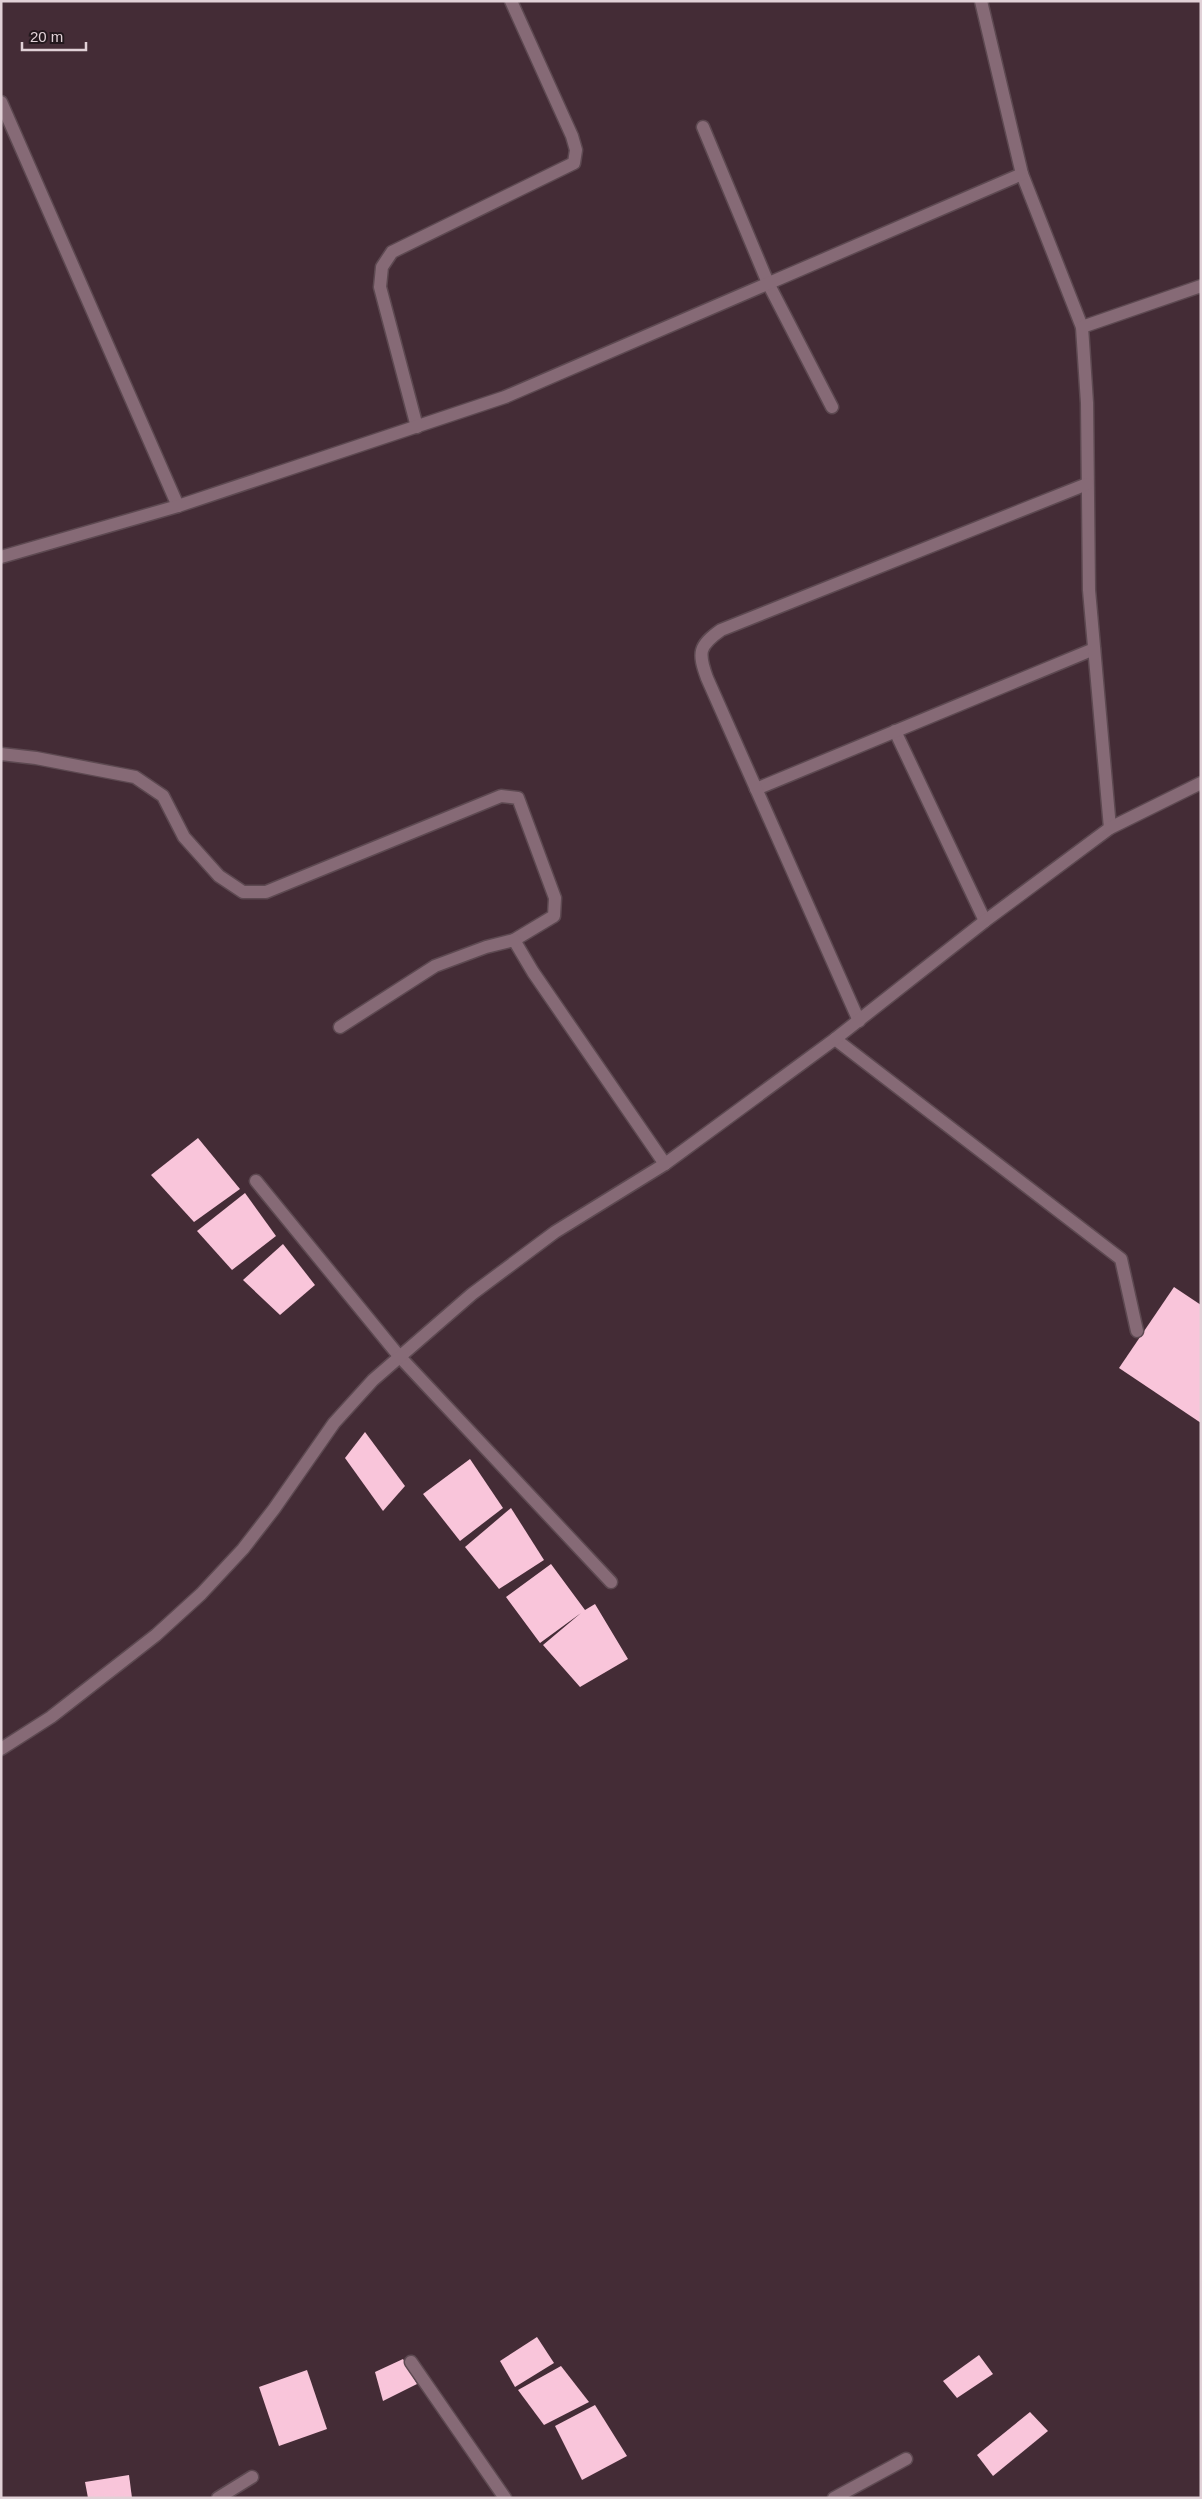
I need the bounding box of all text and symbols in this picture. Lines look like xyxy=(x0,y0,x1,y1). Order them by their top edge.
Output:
scale bar xyxy=(22,20,86,52)
text: 20 m xyxy=(30,28,63,45)

